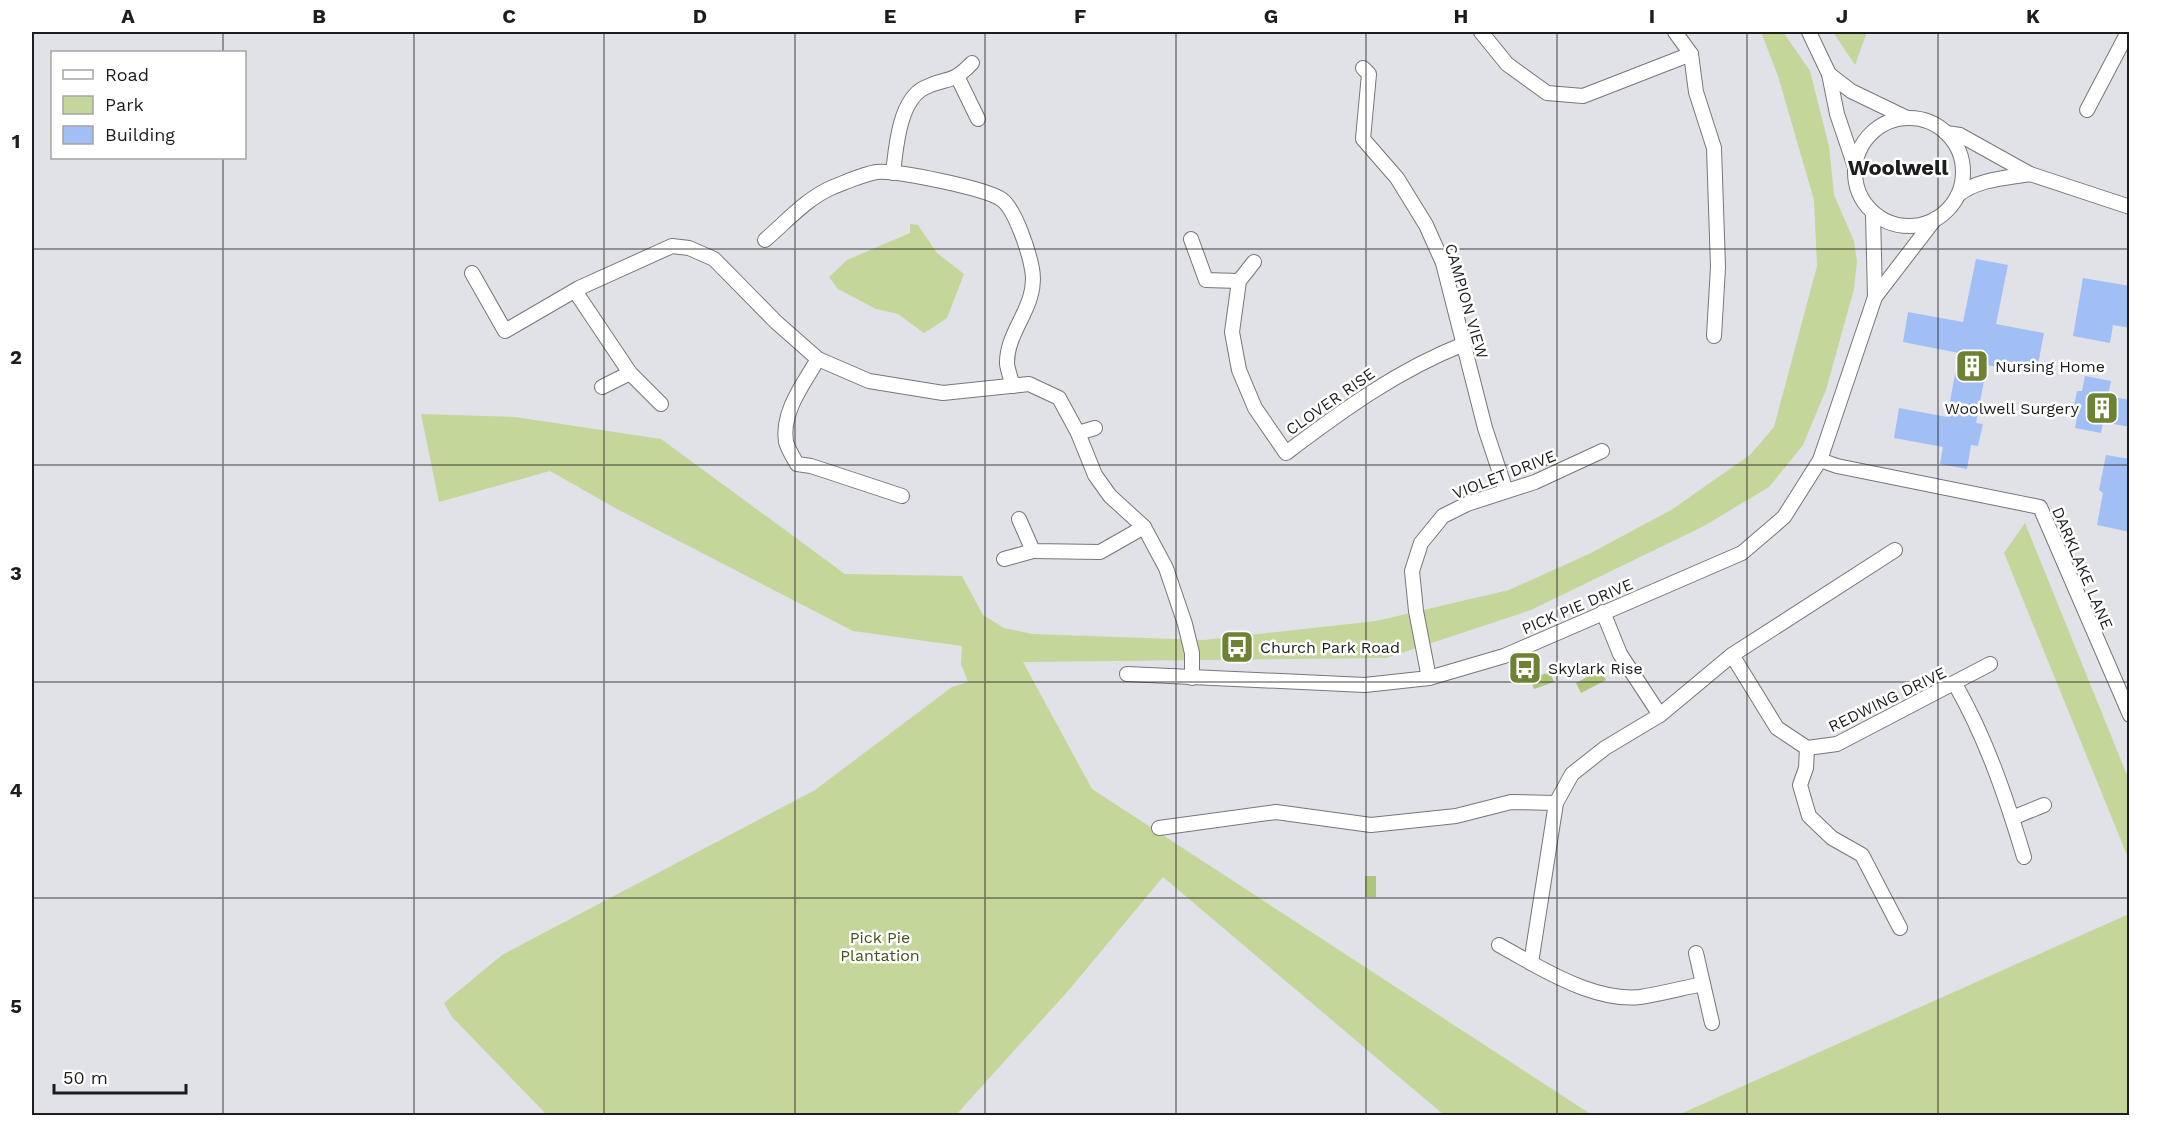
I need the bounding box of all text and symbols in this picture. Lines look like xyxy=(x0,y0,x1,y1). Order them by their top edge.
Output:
text: A xyxy=(121,4,135,28)
text: B xyxy=(312,4,326,28)
text: C xyxy=(502,4,516,28)
text: D xyxy=(693,4,707,28)
text: E xyxy=(884,4,896,28)
text: F xyxy=(1074,4,1086,28)
text: G xyxy=(1264,4,1278,28)
text: H xyxy=(1454,4,1468,28)
text: I xyxy=(1649,4,1655,28)
text: J xyxy=(1836,4,1848,28)
text: K xyxy=(2026,4,2040,28)
legend xyxy=(51,51,246,159)
text: Road xyxy=(105,64,149,85)
text: Park xyxy=(105,94,144,115)
text: Building xyxy=(105,124,175,145)
text: 1 xyxy=(12,129,20,153)
district label: Woolwell xyxy=(1848,155,1949,180)
street label: CAMPION VIEW xyxy=(1441,241,1492,361)
text: 2 xyxy=(10,345,22,369)
building icon: Nursing Home xyxy=(1954,348,1990,384)
place label: Nursing Home xyxy=(1995,357,2105,376)
street label: CLOVER RISE xyxy=(1282,364,1378,439)
building icon: Woolwell Surgery xyxy=(2084,390,2120,426)
place label: Woolwell Surgery xyxy=(1945,399,2080,418)
street label: VIOLET DRIVE xyxy=(1450,446,1558,503)
street label: DARKLAKE LANE xyxy=(2048,504,2117,632)
text: 3 xyxy=(10,561,22,585)
street label: PICK PIE DRIVE xyxy=(1519,574,1636,638)
bus stop icon: Church Park Road xyxy=(1219,629,1255,665)
place label: Church Park Road xyxy=(1260,638,1400,657)
bus stop icon: Skylark Rise xyxy=(1507,650,1543,686)
place label: Skylark Rise xyxy=(1548,659,1643,678)
street label: REDWING DRIVE xyxy=(1825,663,1949,736)
text: 4 xyxy=(10,778,23,802)
park label: Pick Pie Plantation xyxy=(840,928,920,965)
text: 5 xyxy=(10,994,22,1018)
scale bar xyxy=(54,1057,186,1095)
text: 50 m xyxy=(63,1067,108,1088)

